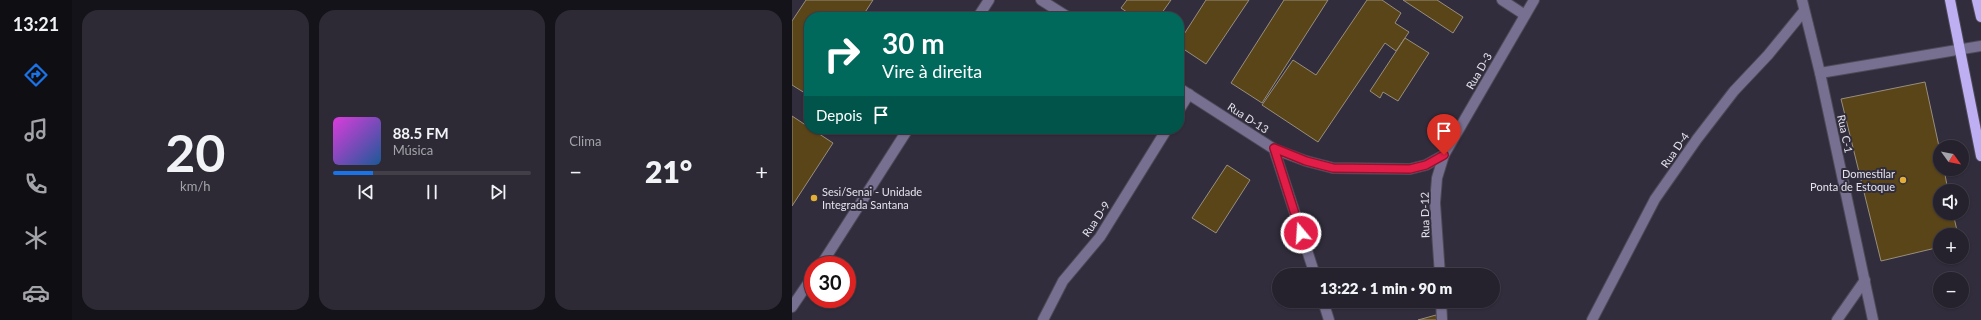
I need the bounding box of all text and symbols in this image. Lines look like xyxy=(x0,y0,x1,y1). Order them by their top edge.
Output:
text: 13:21 xyxy=(13,13,59,35)
text: 30 m xyxy=(882,26,945,60)
icon: right xyxy=(816,28,868,80)
street label: Rua D-3 xyxy=(1463,50,1494,91)
text: Vire à direita xyxy=(882,60,982,82)
icon: directions xyxy=(22,61,50,89)
street label: Rua D-13 xyxy=(1225,100,1271,136)
icon: arrive xyxy=(870,104,892,126)
text: Depois xyxy=(816,106,862,124)
pin xyxy=(1427,114,1461,155)
street label: Rua C-1 xyxy=(1835,114,1856,154)
icon: music xyxy=(22,116,50,144)
icon: arrive xyxy=(1433,120,1455,142)
text: 20 xyxy=(165,121,225,183)
text: 88.5 FM xyxy=(393,124,449,142)
street label: Rua D-4 xyxy=(1658,129,1692,170)
text: Clima xyxy=(569,133,601,149)
north arrow xyxy=(1933,140,1969,176)
map controls xyxy=(1933,140,1969,308)
text: Música xyxy=(393,142,433,158)
text: 21° xyxy=(645,153,692,189)
text: − xyxy=(569,158,582,185)
text: + xyxy=(755,158,768,185)
place label: Domestilar Ponta de Estoque xyxy=(1810,167,1895,193)
icon: phone xyxy=(22,170,50,198)
marker: Domestilar Ponta de Estoque xyxy=(1898,175,1908,185)
text: km/h xyxy=(180,178,211,194)
icon: previous xyxy=(355,181,377,203)
icon: pause xyxy=(421,181,443,203)
icon: next xyxy=(487,181,509,203)
button: sound xyxy=(1933,184,1969,220)
place label: Sesi/Senai - Unidade Integrada Santana xyxy=(822,185,922,211)
street label: Rua D-12 xyxy=(1418,192,1431,238)
marker: Sesi/Senai - Unidade Integrada Santana xyxy=(809,193,819,203)
street label: Rua D-9 xyxy=(1079,199,1112,239)
position arrow xyxy=(1280,212,1322,254)
icon: climate xyxy=(22,224,50,252)
button: + xyxy=(1933,228,1969,264)
speed limit sign: 30 xyxy=(804,256,856,308)
button: − xyxy=(1933,272,1969,308)
icon: car xyxy=(22,279,50,307)
text: 13:22 · 1 min · 90 m xyxy=(1320,279,1452,297)

